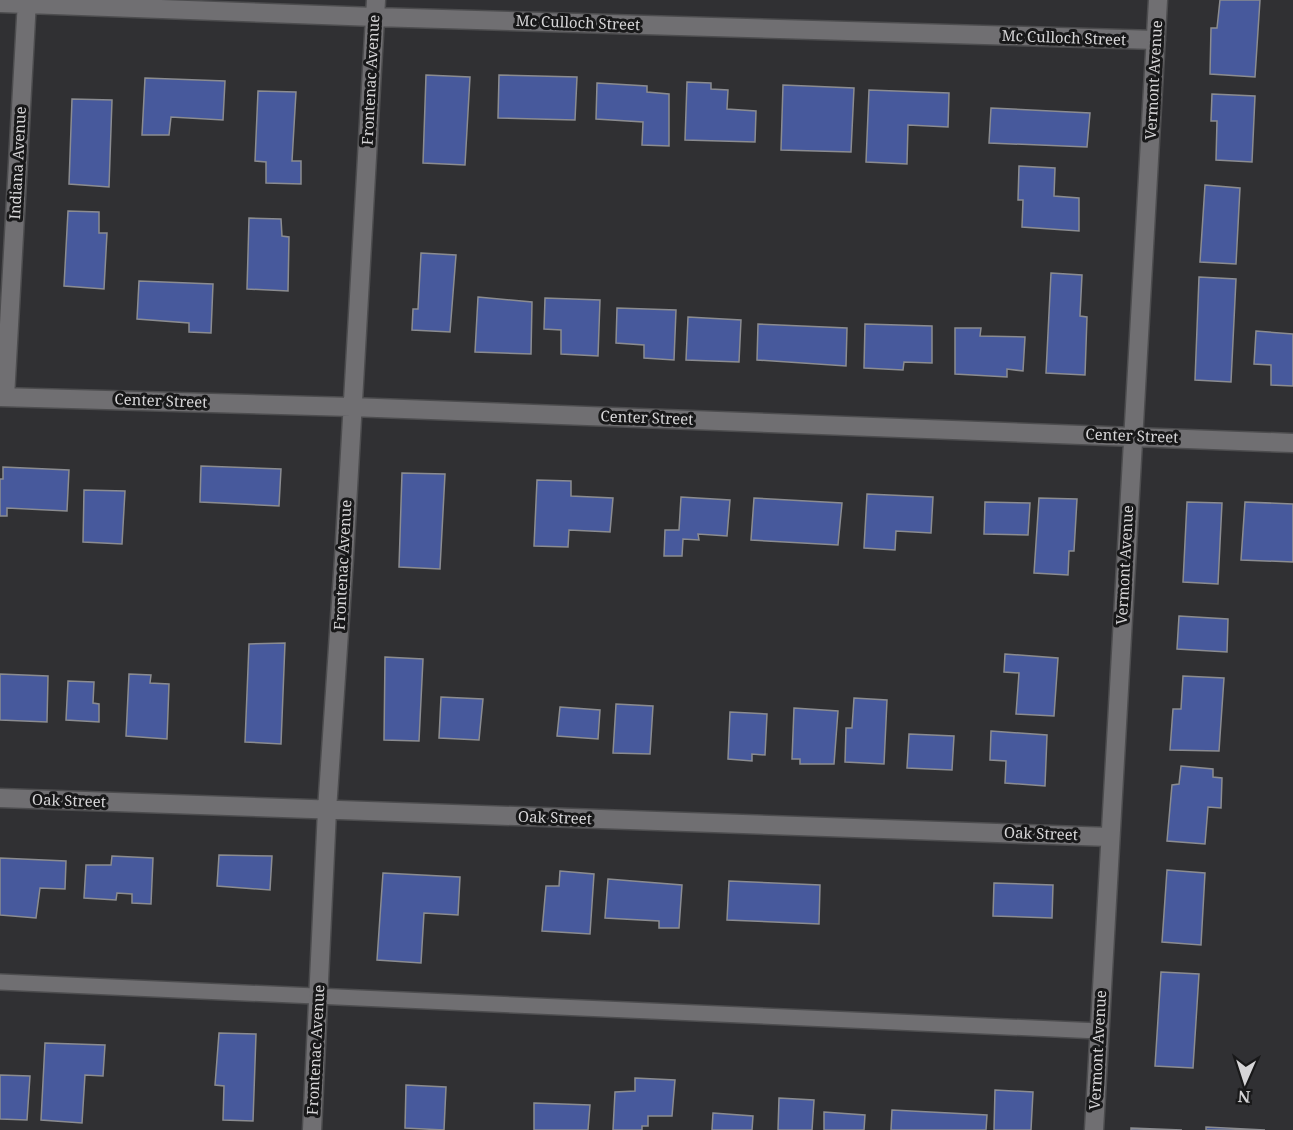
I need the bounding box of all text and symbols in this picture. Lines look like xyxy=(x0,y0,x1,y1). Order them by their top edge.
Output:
street label: Mc Culloch Street xyxy=(515,10,641,34)
street label: Frontenac Avenue xyxy=(357,14,383,146)
street label: Vermont Avenue xyxy=(1140,20,1166,140)
street label: Mc Culloch Street xyxy=(1001,25,1127,49)
street label: Indiana Avenue xyxy=(4,106,30,220)
street label: Center Street xyxy=(114,388,208,412)
street label: Center Street xyxy=(600,405,694,429)
street label: Center Street xyxy=(1085,423,1179,447)
street label: Frontenac Avenue xyxy=(329,499,355,631)
street label: Vermont Avenue xyxy=(1111,505,1137,625)
street label: Oak Street xyxy=(32,789,106,811)
street label: Oak Street xyxy=(518,806,592,828)
street label: Oak Street xyxy=(1004,822,1078,844)
street label: Frontenac Avenue xyxy=(302,984,328,1116)
street label: Vermont Avenue xyxy=(1084,990,1110,1110)
north arrow xyxy=(1215,1052,1275,1112)
text: N xyxy=(1237,1086,1251,1108)

